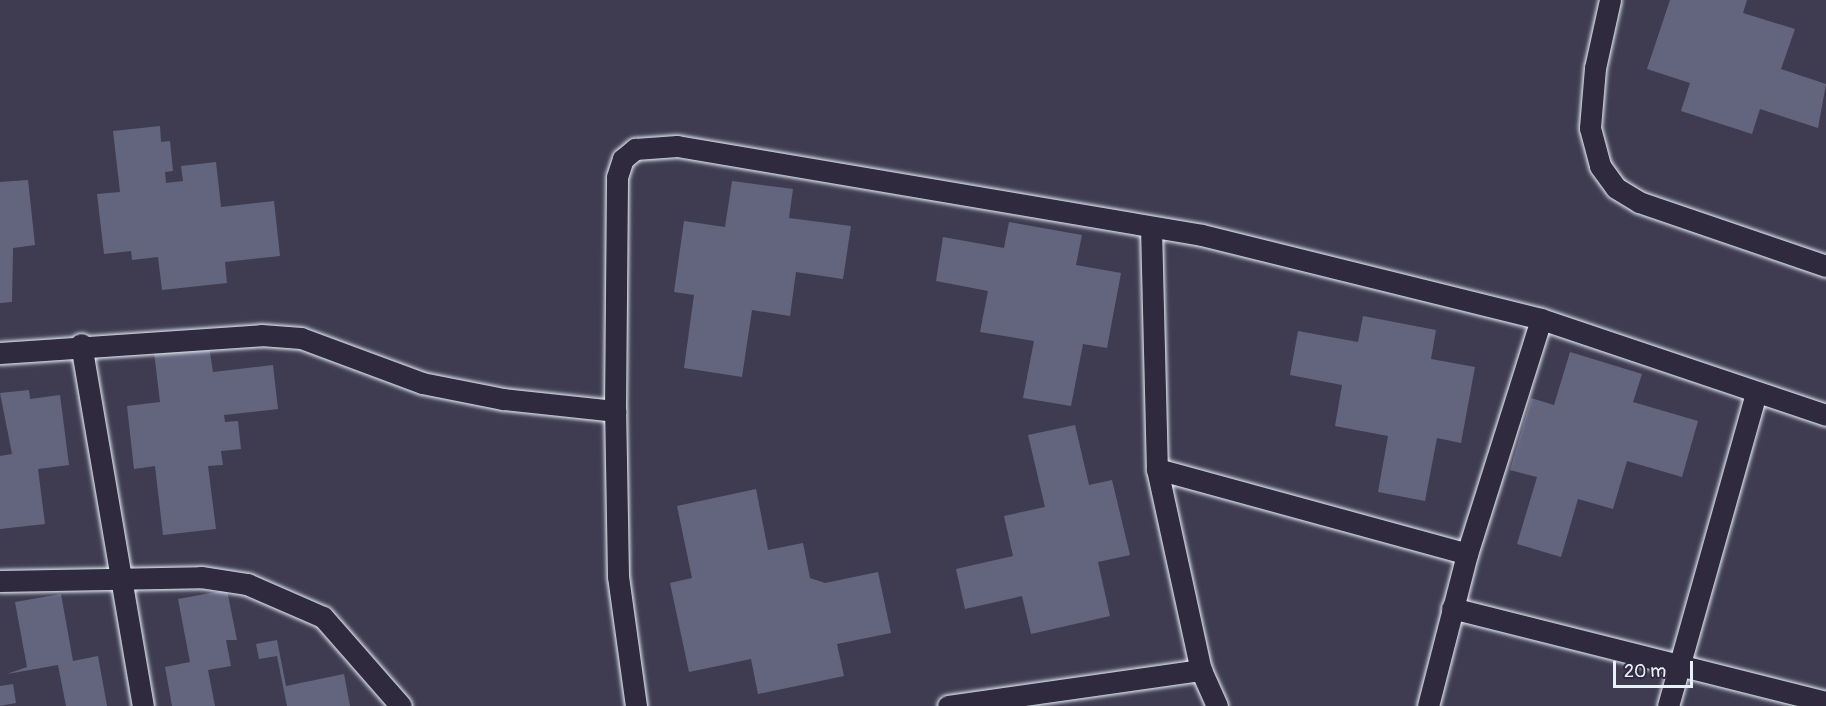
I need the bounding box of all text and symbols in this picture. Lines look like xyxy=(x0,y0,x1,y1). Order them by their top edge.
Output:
scale bar xyxy=(1616,649,1696,687)
text: 20 m xyxy=(1624,660,1666,683)

